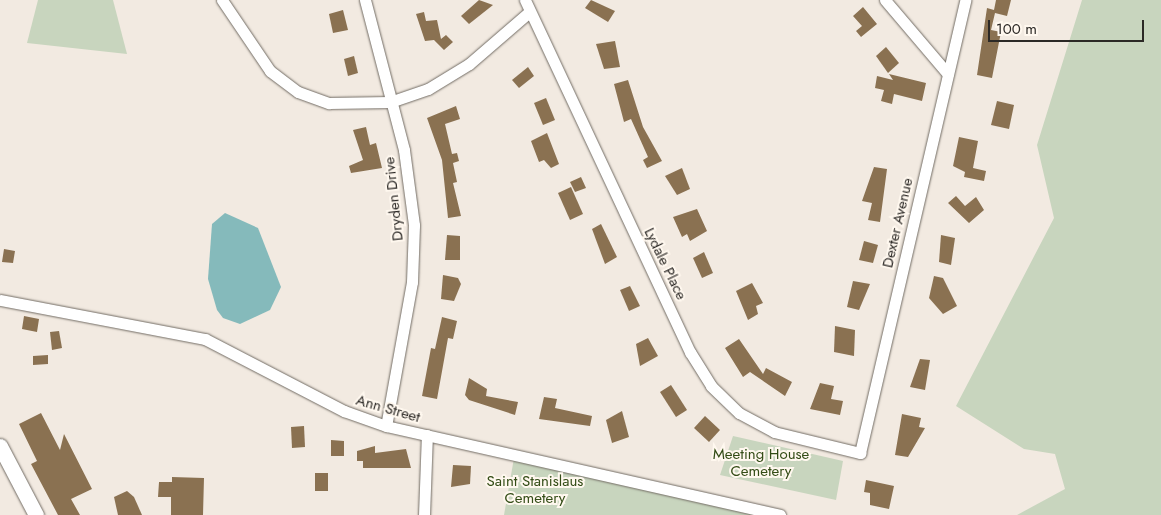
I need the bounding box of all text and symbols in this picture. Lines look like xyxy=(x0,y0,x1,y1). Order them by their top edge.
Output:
scale bar xyxy=(991,10,1147,42)
text: 100 m xyxy=(996,18,1037,40)
street label: Dryden Drive xyxy=(381,156,407,242)
street label: Dexter Avenue xyxy=(879,176,917,270)
street label: Lydale Place xyxy=(640,225,690,303)
street label: Ann Street xyxy=(354,391,422,427)
park label: Meeting House Cemetery xyxy=(713,445,809,480)
park label: Saint Stanislaus Cemetery xyxy=(487,472,583,507)

